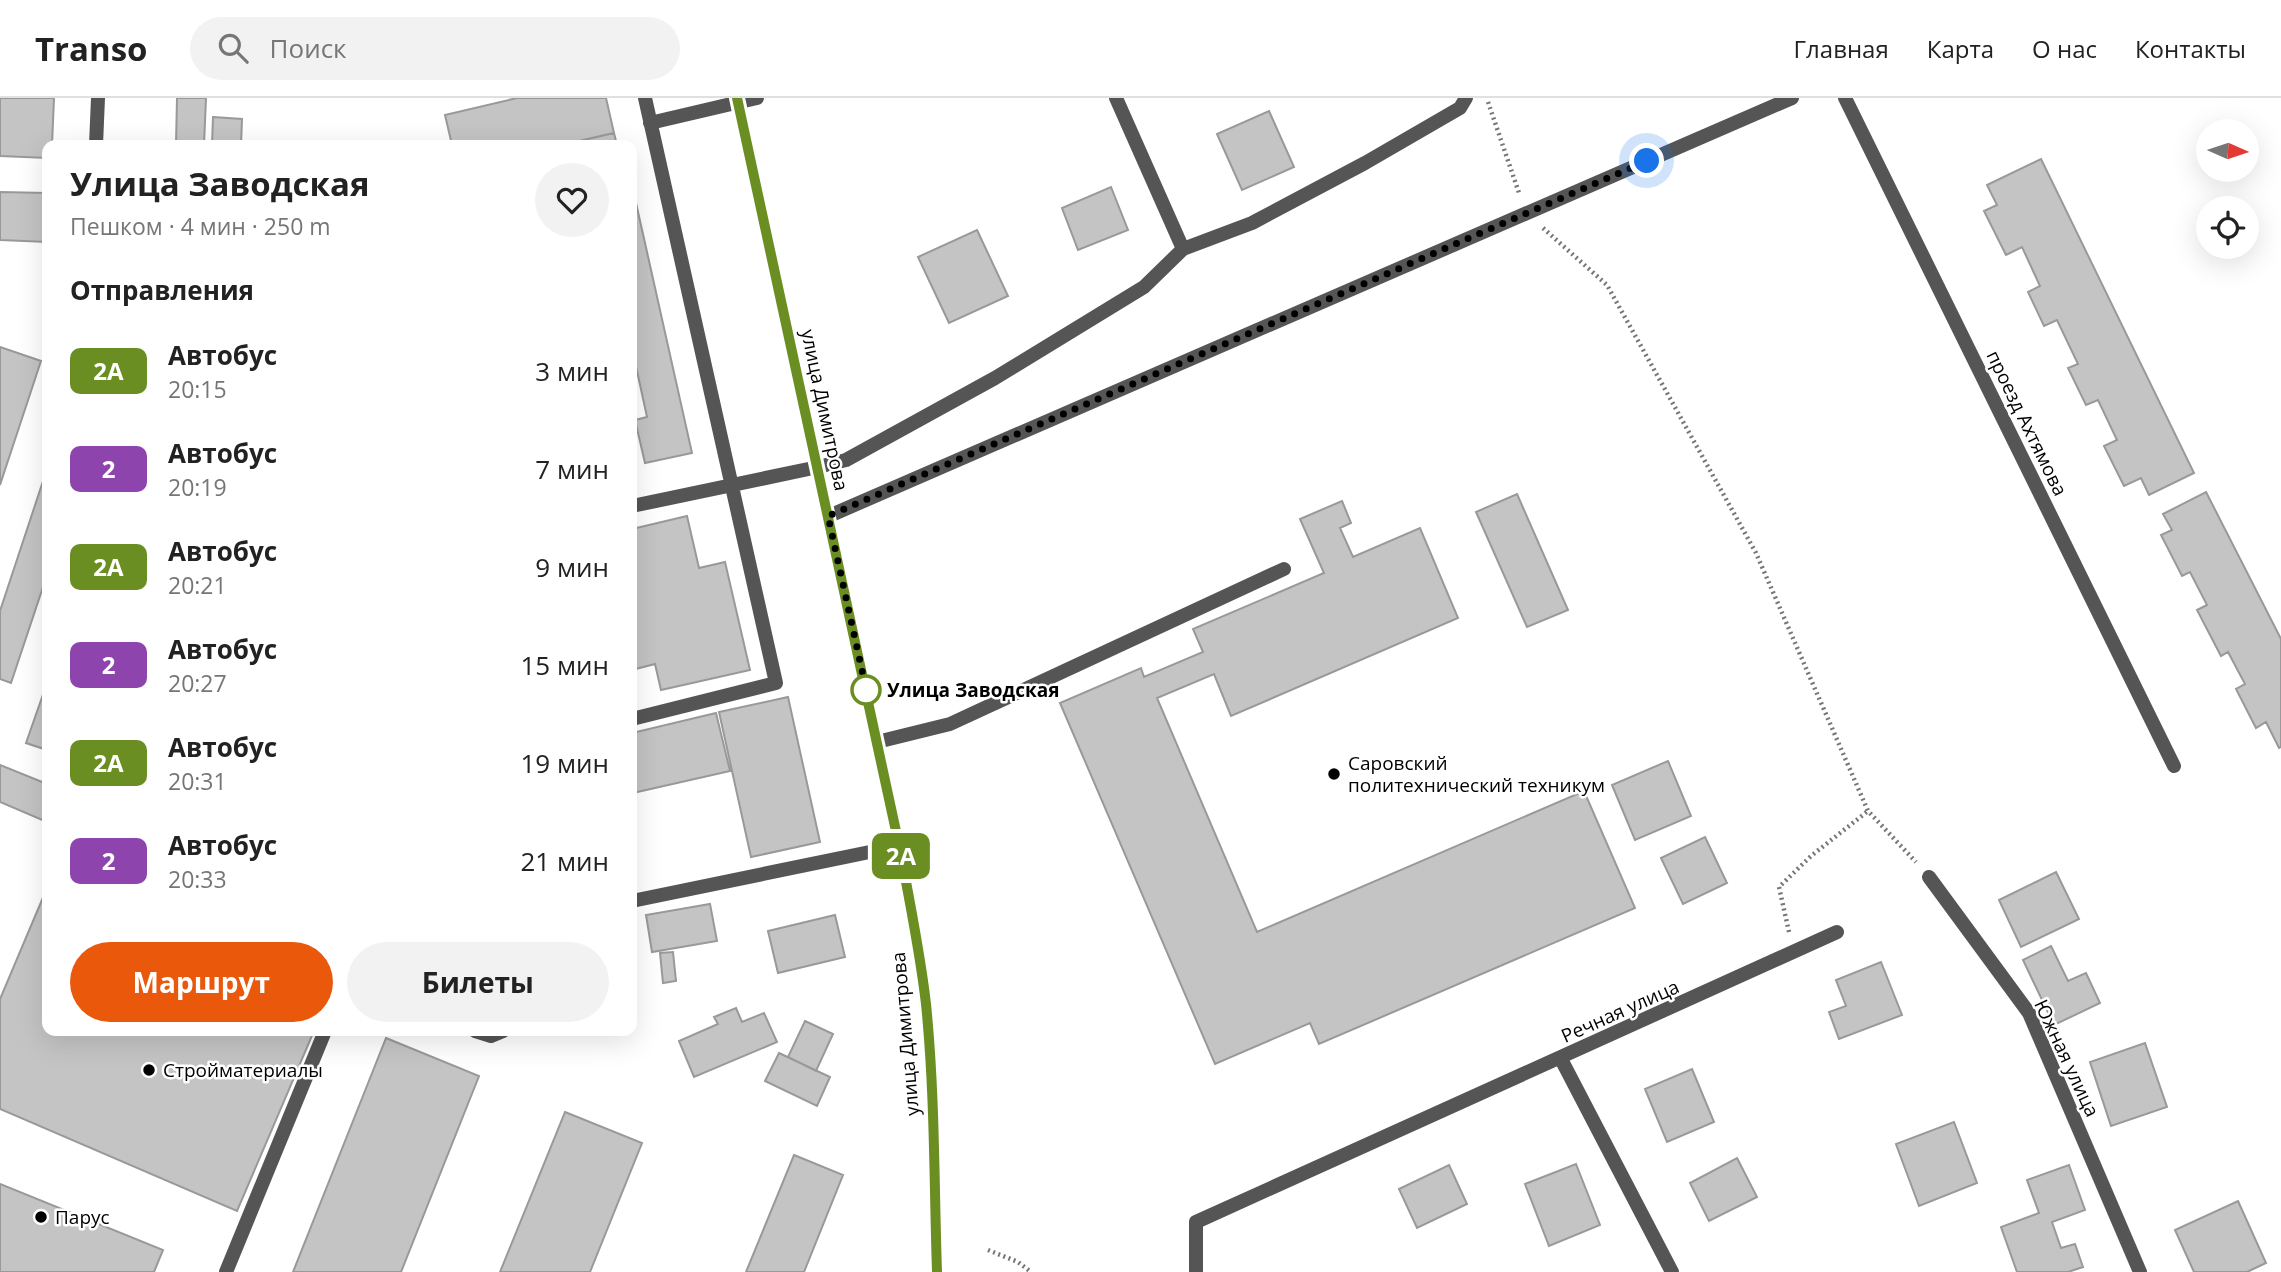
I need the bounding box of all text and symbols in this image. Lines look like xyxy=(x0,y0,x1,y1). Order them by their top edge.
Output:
search box xyxy=(190,17,680,80)
text: Transo xyxy=(35,26,148,71)
icon: search xyxy=(214,29,252,67)
text: Поиск xyxy=(270,30,347,66)
text: Главная xyxy=(1794,32,1889,65)
text: Карта xyxy=(1927,32,1994,65)
text: О нас xyxy=(2032,32,2097,65)
text: Контакты xyxy=(2135,32,2246,65)
north arrow xyxy=(2196,119,2259,182)
map controls xyxy=(2196,119,2259,259)
your location xyxy=(1629,143,1664,178)
text: Улица Заводская xyxy=(70,161,369,206)
button: heart xyxy=(535,163,609,237)
button: locate xyxy=(2196,196,2259,259)
text: Пешком · 4 мин · 250 m xyxy=(70,210,331,242)
text: Отправления xyxy=(70,272,254,308)
street label: улица Димитрова xyxy=(795,327,855,493)
text: Автобус xyxy=(168,337,277,373)
street label: проезд Ахтямова xyxy=(1981,346,2073,500)
text: 3 мин xyxy=(535,353,609,389)
text: 2А xyxy=(93,354,124,387)
text: 20:15 xyxy=(168,373,227,405)
text: Автобус xyxy=(168,435,277,471)
text: 7 мин xyxy=(535,451,609,487)
text: 2 xyxy=(102,452,115,485)
text: 20:19 xyxy=(168,471,227,503)
text: Автобус xyxy=(168,533,277,569)
text: 9 мин xyxy=(535,549,609,585)
text: 2А xyxy=(93,550,124,583)
text: 20:21 xyxy=(168,569,227,601)
text: Автобус xyxy=(168,631,277,667)
text: 15 мин xyxy=(520,647,609,683)
text: 2 xyxy=(102,648,115,681)
text: 20:27 xyxy=(168,667,227,699)
marker: Улица Заводская xyxy=(851,675,881,705)
place label: Улица Заводская xyxy=(887,677,1059,703)
text: Автобус xyxy=(168,729,277,765)
text: 19 мин xyxy=(520,745,609,781)
text: 2А xyxy=(93,746,124,779)
place label: Саровский политехнический техникум xyxy=(1348,750,1605,798)
text: 20:31 xyxy=(168,765,227,797)
marker: Саровский политехнический техникум xyxy=(1326,766,1342,782)
text: Автобус xyxy=(168,827,277,863)
line badge: 2А xyxy=(870,833,932,879)
text: 2А xyxy=(886,839,916,872)
text: 21 мин xyxy=(520,843,609,879)
text: 2 xyxy=(102,844,115,877)
text: 20:33 xyxy=(168,863,227,895)
button: Маршрут xyxy=(70,942,333,1022)
button: Билеты xyxy=(347,942,609,1022)
street label: улица Димитрова xyxy=(885,951,925,1117)
street label: Речная улица xyxy=(1557,973,1683,1049)
street label: Южная улица xyxy=(2028,995,2106,1121)
place label: Стройматериалы xyxy=(163,1057,323,1083)
marker: Стройматериалы xyxy=(141,1062,157,1078)
place label: Парус xyxy=(55,1204,110,1230)
marker: Парус xyxy=(33,1209,49,1225)

